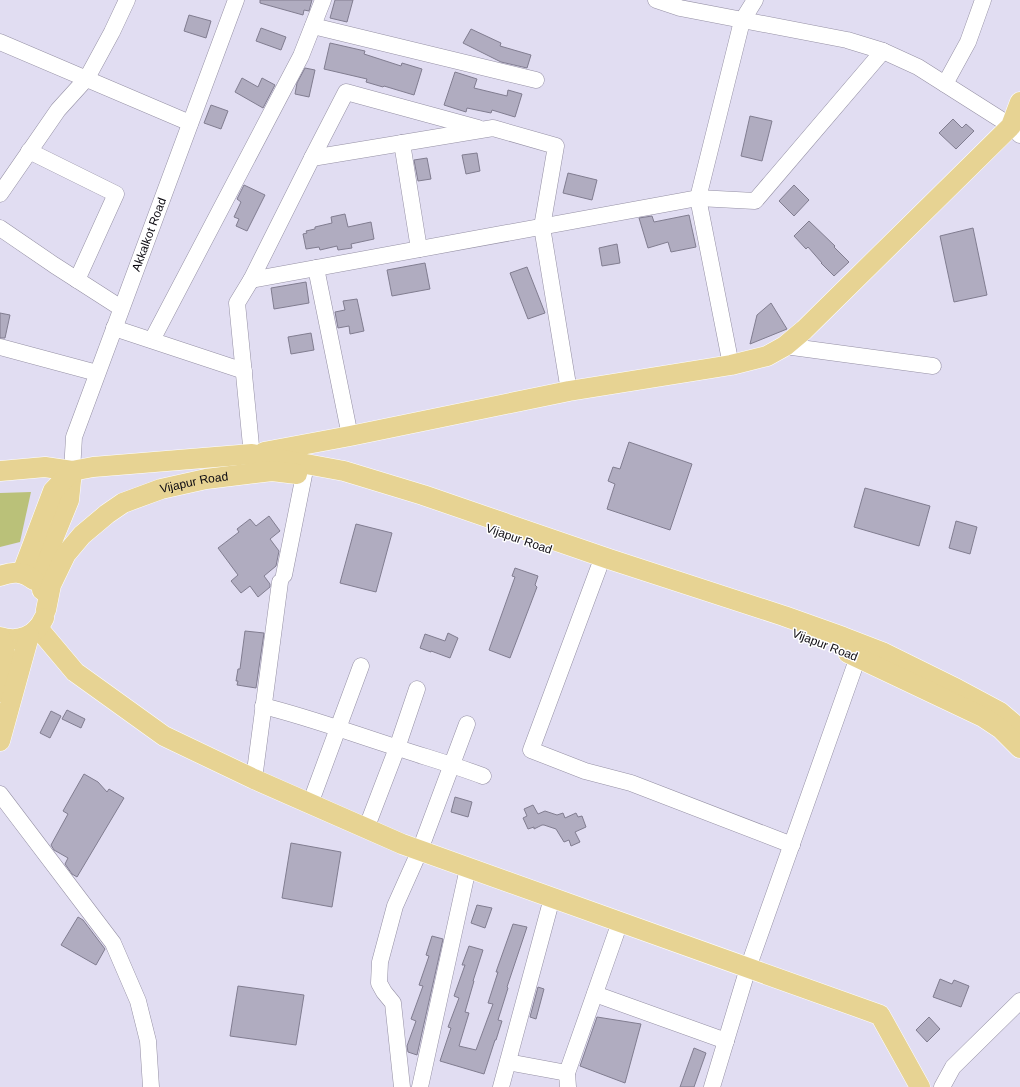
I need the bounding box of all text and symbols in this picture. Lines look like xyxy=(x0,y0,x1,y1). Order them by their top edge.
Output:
street label: Akkalkot Road xyxy=(129,196,169,273)
street label: Vijapur Road xyxy=(159,469,229,496)
street label: Vijapur Road xyxy=(484,521,554,557)
street label: Vijapur Road xyxy=(790,626,860,664)

